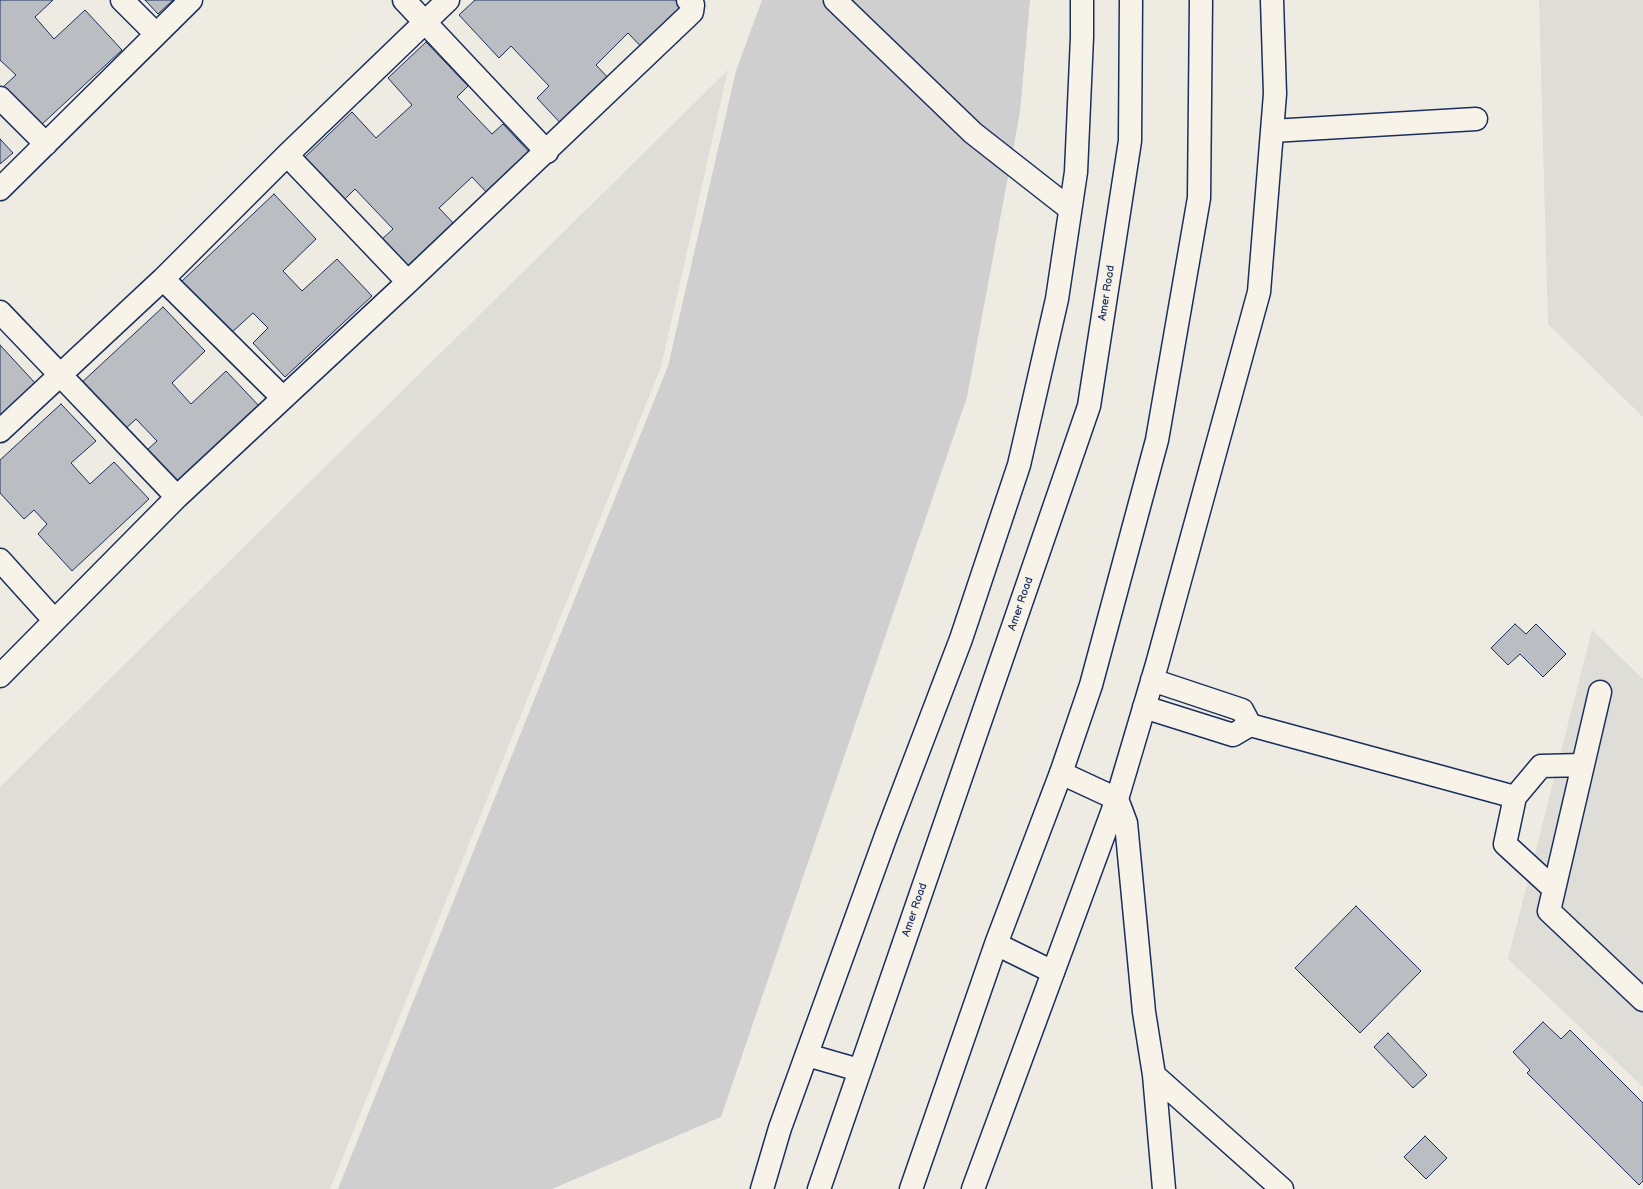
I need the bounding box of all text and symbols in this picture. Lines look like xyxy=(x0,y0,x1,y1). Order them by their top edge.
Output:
street label: Amer Road xyxy=(1096,264,1118,322)
street label: Amer Road xyxy=(1006,575,1036,633)
street label: Amer Road xyxy=(900,881,930,939)

